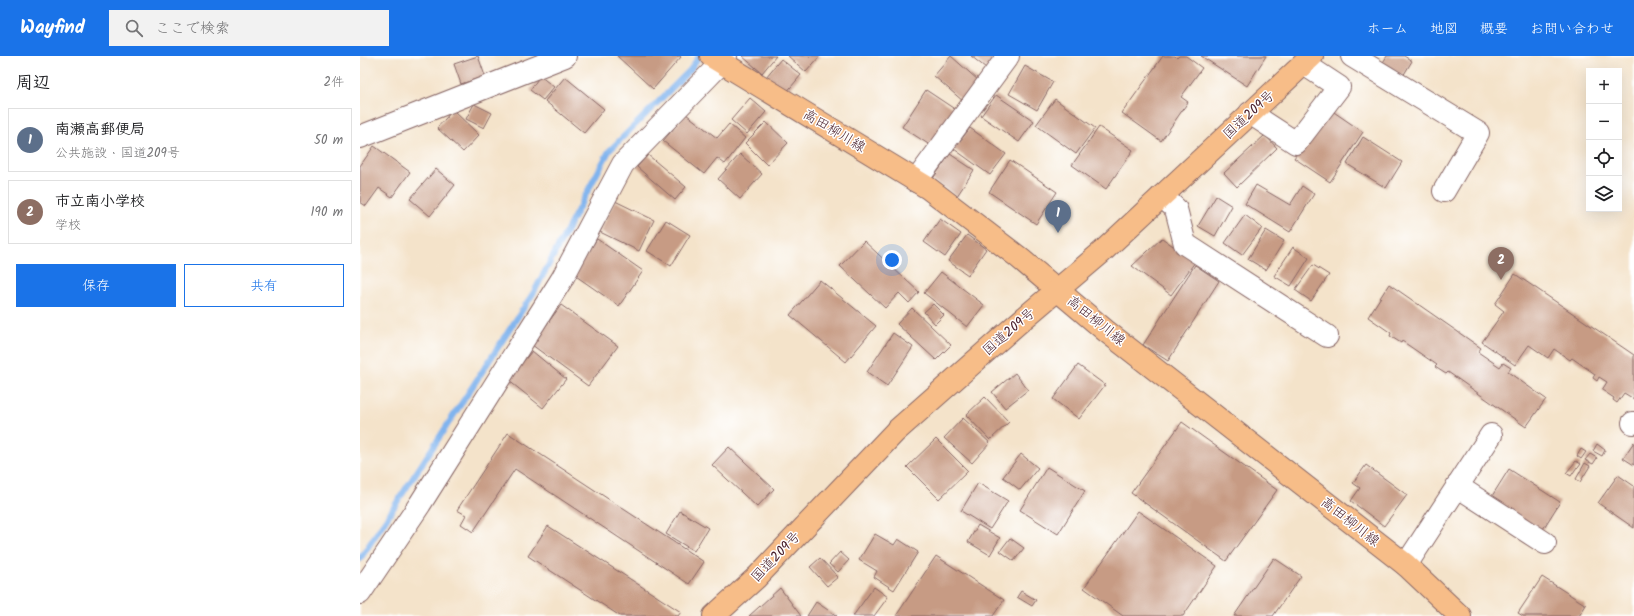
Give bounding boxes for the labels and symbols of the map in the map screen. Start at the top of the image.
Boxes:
street label: 国道209号 [1218,85,1280,145]
street label: 高田柳川線 [798,104,870,158]
pin: 1 [1045,200,1071,233]
pin: 2 [1488,247,1514,280]
your location [882,250,902,270]
street label: 高田柳川線 [1062,290,1130,352]
street label: 国道209号 [978,303,1040,361]
street label: 高田柳川線 [1316,492,1384,552]
street label: 国道209号 [746,526,806,588]

